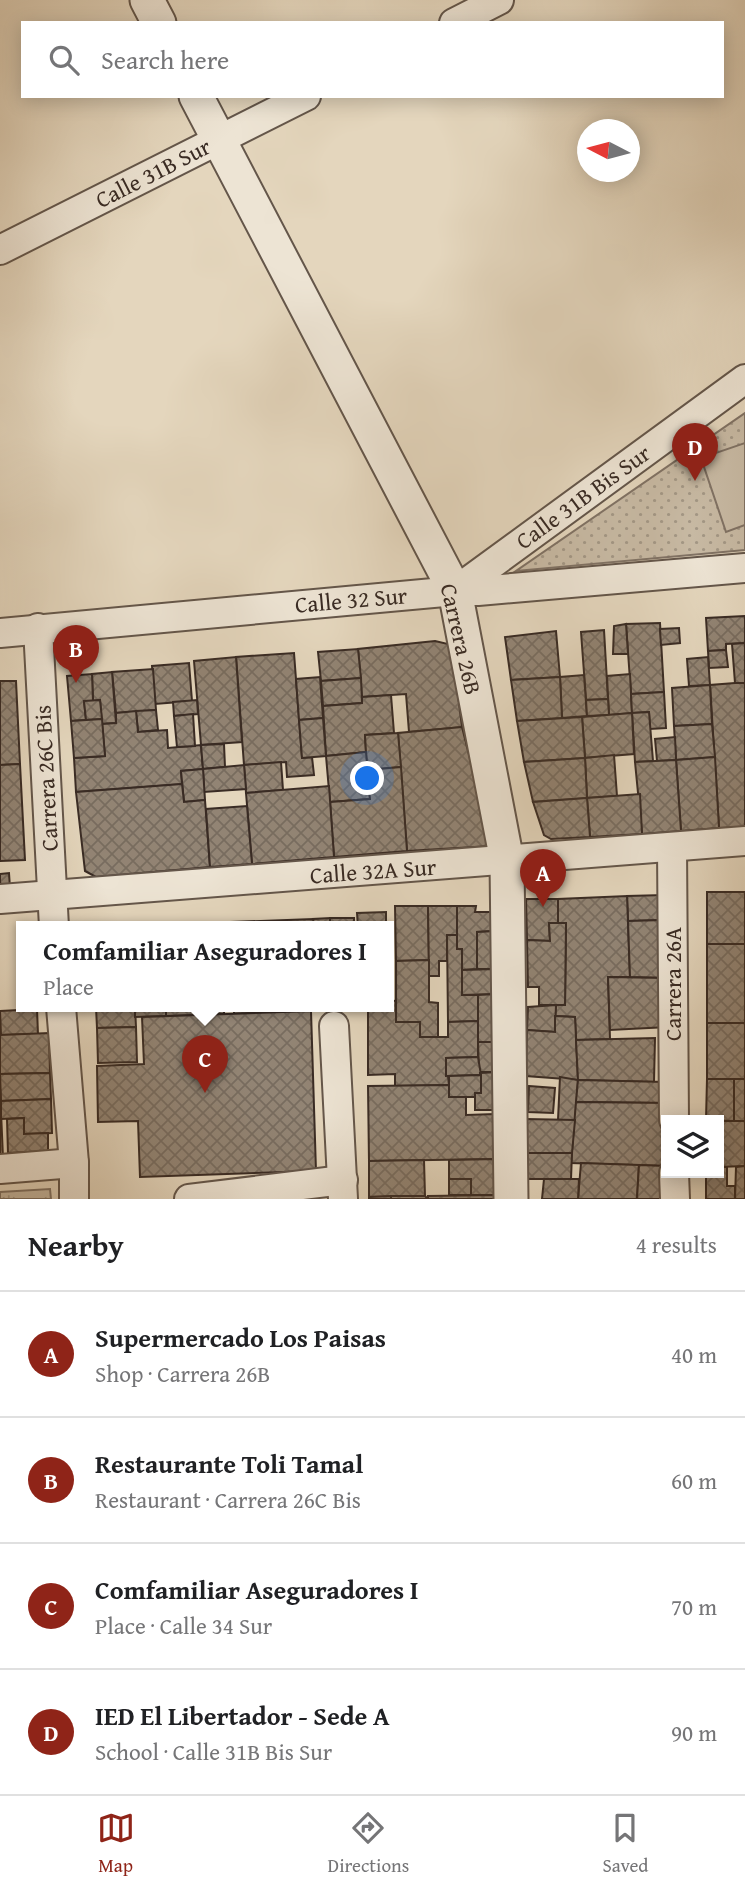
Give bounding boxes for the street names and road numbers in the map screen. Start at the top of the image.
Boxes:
street label: Calle 31B Sur [89,129,217,216]
street label: Calle 31B Bis Sur [509,436,657,557]
street label: Calle 32 Sur [293,578,409,621]
street label: Carrera 26B [433,580,490,698]
street label: Carrera 26C Bis [25,704,66,852]
street label: Calle 32A Sur [309,850,438,891]
street label: Carrera 26A [656,927,689,1041]

